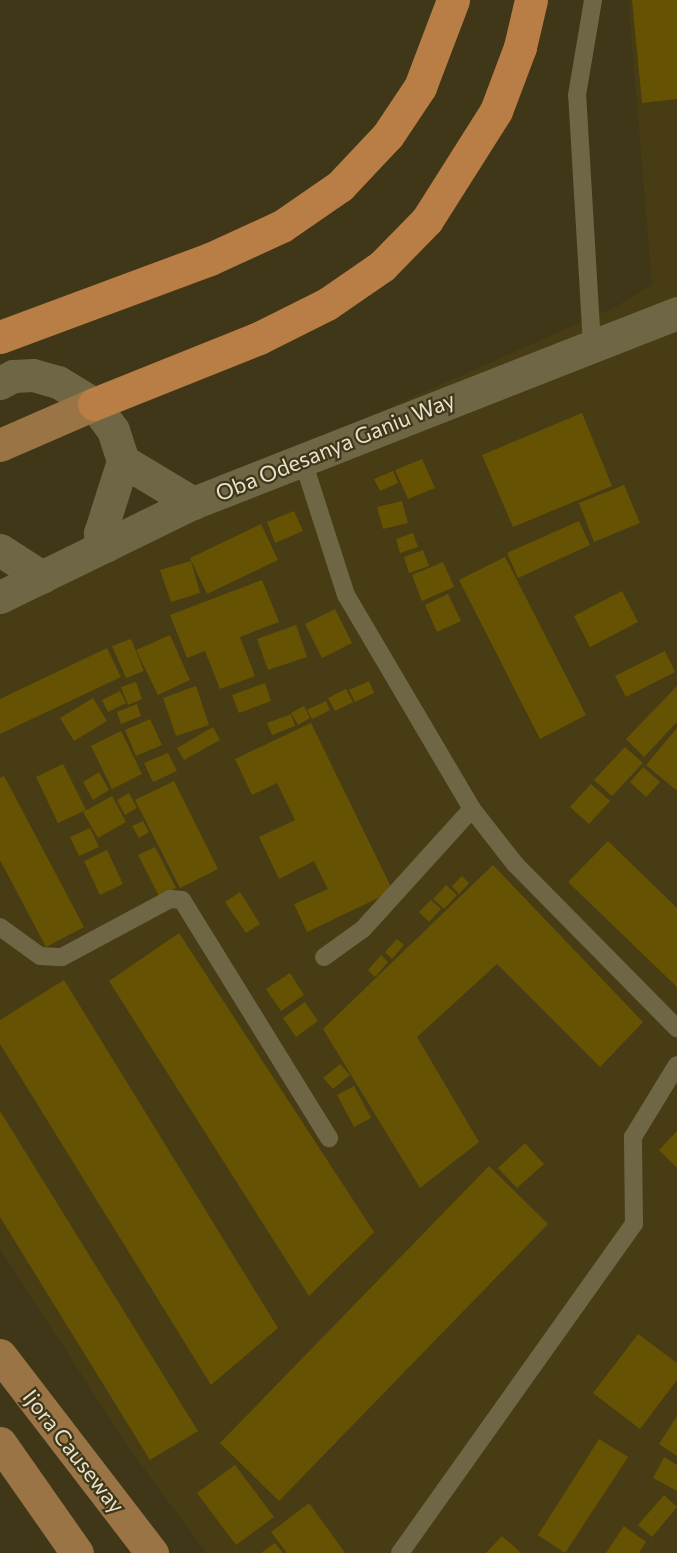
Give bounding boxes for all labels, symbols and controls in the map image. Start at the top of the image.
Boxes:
street label: Oba Odesanya Ganiu Way [211,386,459,506]
street label: Ijora Causeway [18,1384,130,1518]

